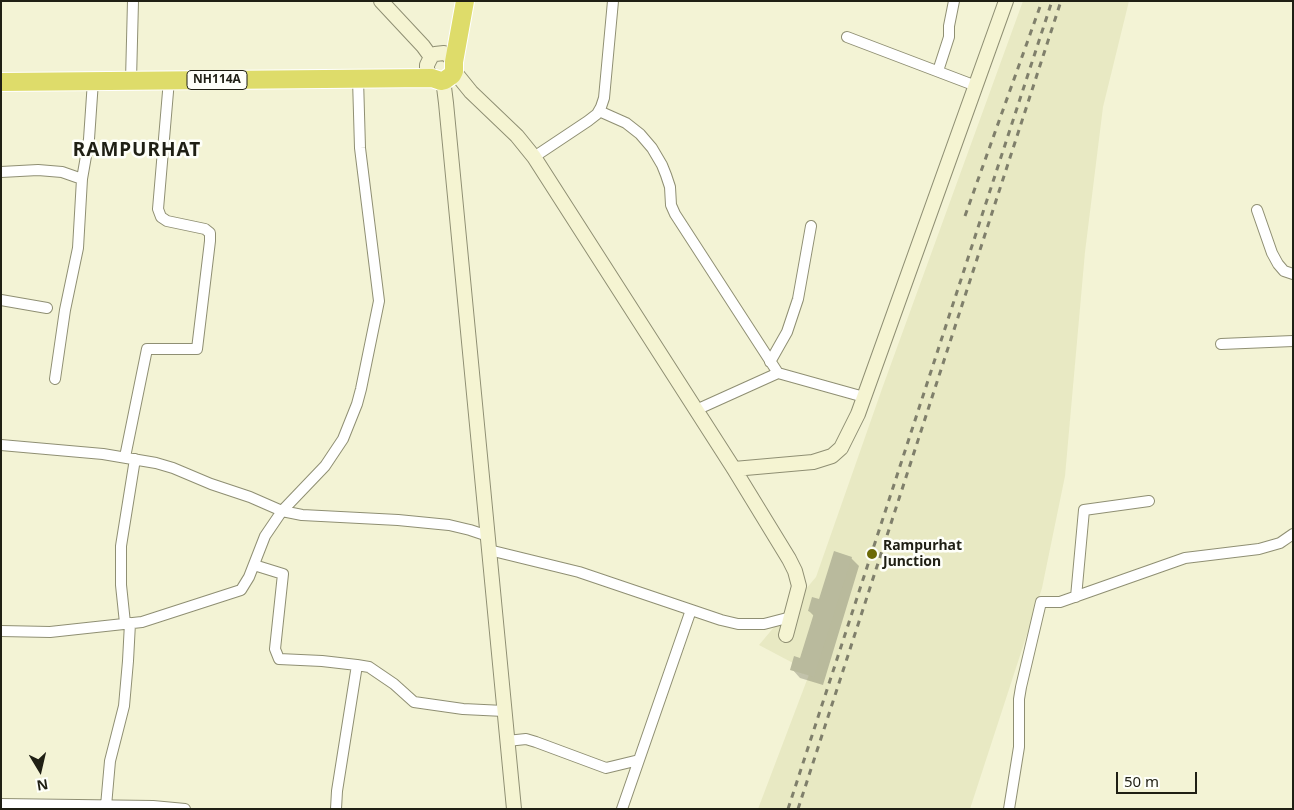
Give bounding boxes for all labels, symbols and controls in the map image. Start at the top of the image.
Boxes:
road number: NH114A [187,70,247,90]
district label: RAMPURHAT [72,140,202,162]
place label: Rampurhat Junction [883,538,962,570]
marker: Rampurhat Junction [865,547,879,561]
north arrow [15,745,65,795]
scale bar [1119,762,1200,794]
text: 50 m [1124,771,1159,791]
text: N [35,775,50,796]

